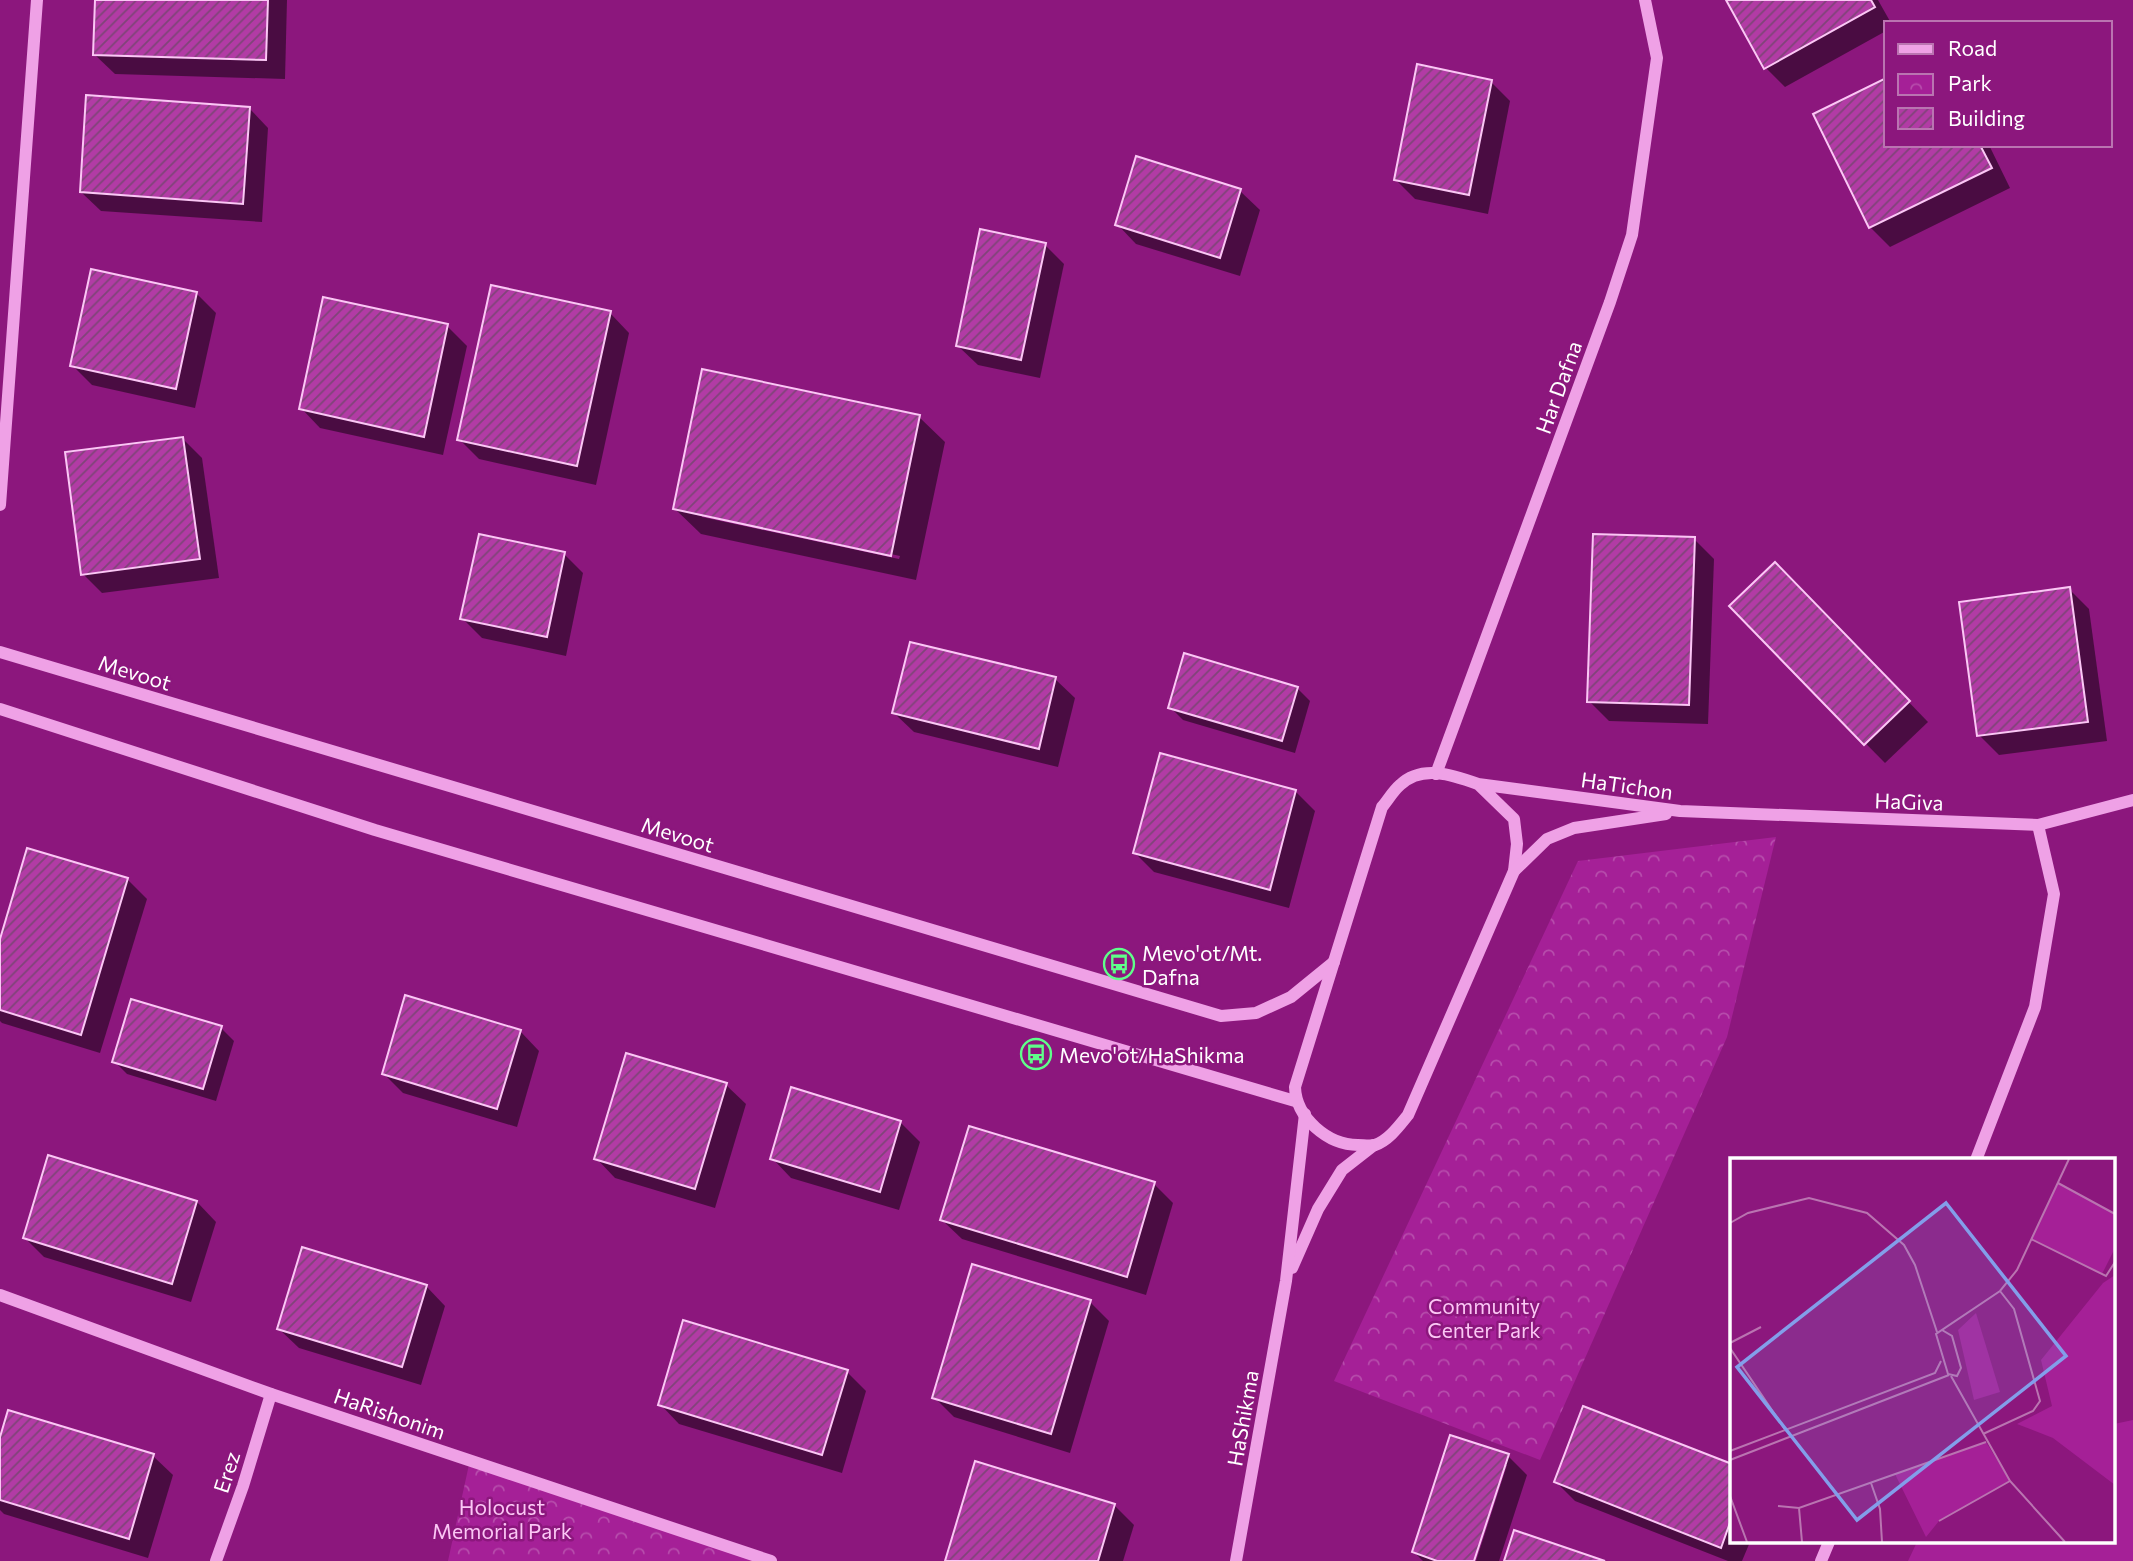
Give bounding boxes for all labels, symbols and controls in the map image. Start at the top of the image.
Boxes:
legend [1884,21,2112,147]
text: Road [1948,35,1997,60]
text: Park [1948,70,1992,95]
text: Building [1948,105,2025,130]
street label: Har Dafna [1530,337,1586,437]
street label: Mevoot [96,649,174,695]
street label: HaTichon [1579,766,1675,804]
street label: HaGiva [1874,787,1944,815]
street label: Mevoot [639,811,717,857]
place label: Mevo'ot/Mt. Dafna [1142,940,1262,989]
bus stop icon: Mevo'ot/Mt. Dafna [1102,947,1136,981]
bus stop icon: Mevo'ot/HaShikma [1019,1037,1053,1071]
place label: Mevo'ot/HaShikma [1059,1042,1245,1067]
inset map [1730,1158,2116,1544]
park label: Community Center Park [1427,1293,1541,1342]
street label: HaShikma [1221,1368,1263,1468]
street label: HaRishonim [331,1382,449,1444]
street label: Erez [208,1448,244,1496]
park label: Holocust Memorial Park [432,1494,572,1543]

